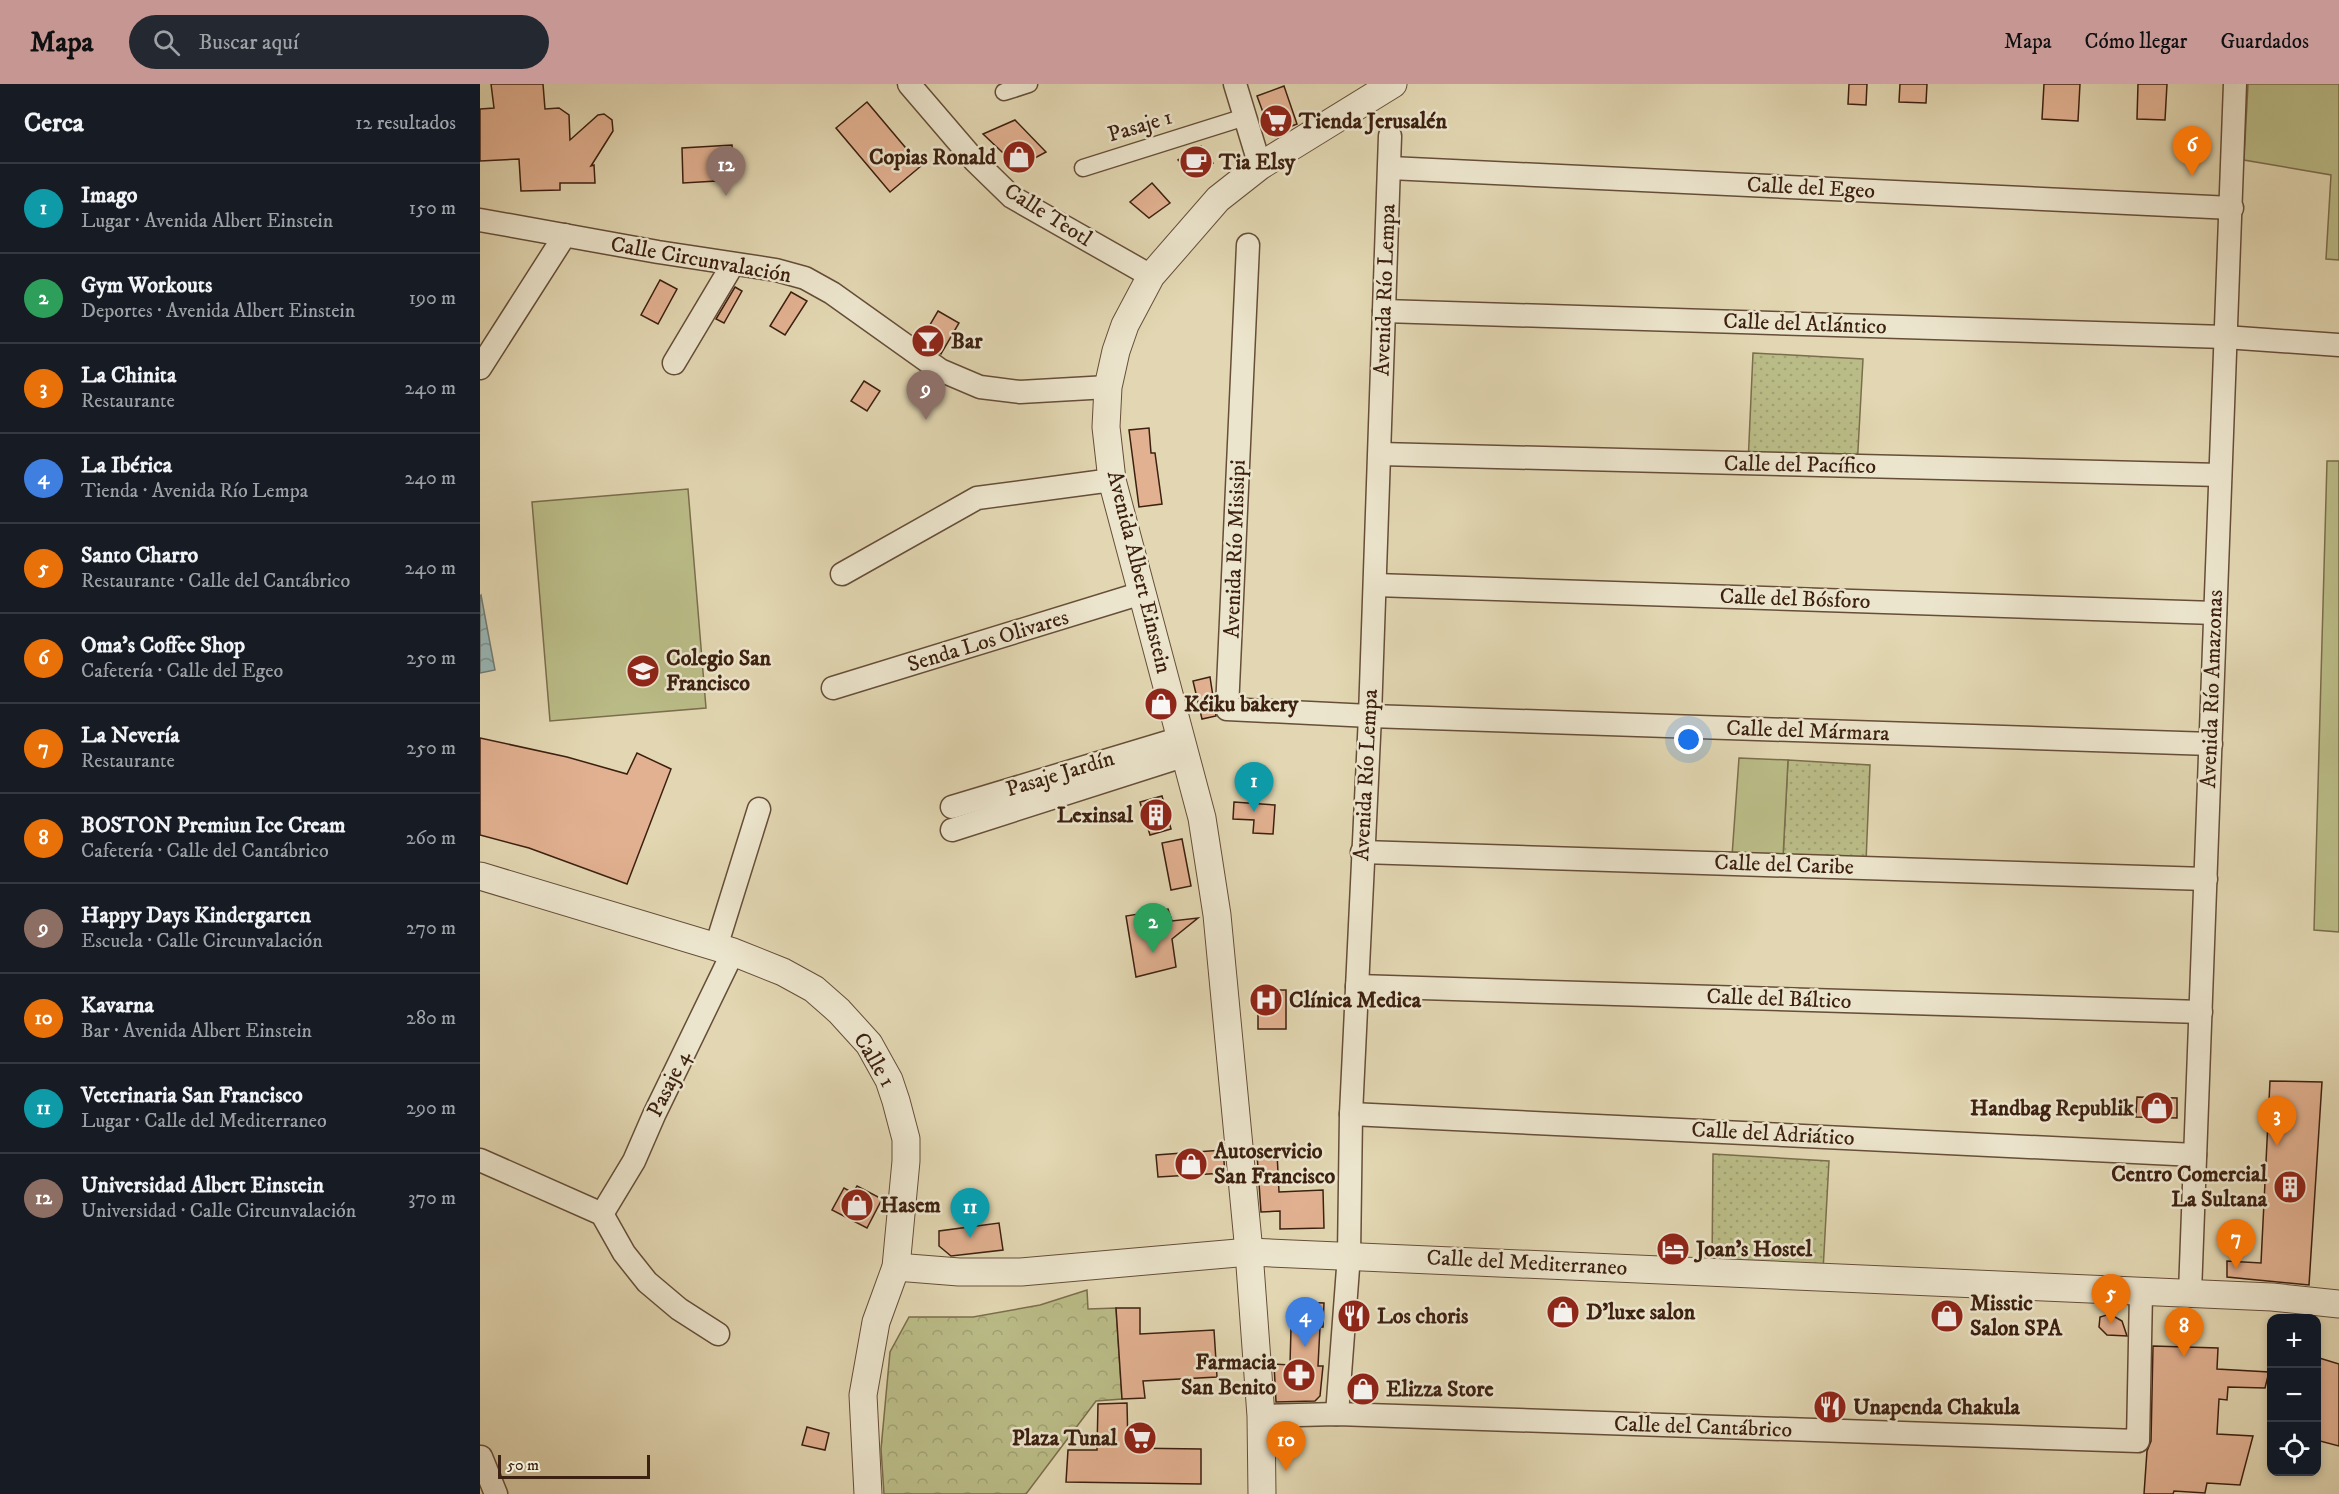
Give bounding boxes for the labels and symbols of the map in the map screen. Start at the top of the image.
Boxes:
street label: Pasaje 1 [1104,103,1176,149]
supermarket icon: Tienda Jerusalén [1258,103,1294,139]
place label: Tienda Jerusalén [1298,108,1447,135]
pin: 6 [2172,126,2212,176]
shop icon: Copias Ronald [1001,139,1037,175]
place label: Copias Ronald [869,144,997,171]
cafe icon: Tia Elsy [1178,144,1214,180]
pin: 12 [706,147,746,196]
place label: Tia Elsy [1218,149,1296,176]
street label: Calle del Egeo [1746,171,1876,205]
street label: Calle Teotl [999,177,1097,253]
street label: Avenida Río Lempa [1369,203,1402,376]
street label: Calle Circunvalación [608,231,794,289]
street label: Calle del Atlántico [1723,308,1887,340]
bar icon: Bar [910,323,946,359]
place label: Bar [951,328,983,355]
pin: 9 [906,370,946,420]
street label: Calle del Pacífico [1724,450,1876,480]
street label: Avenida Río Misisipi [1218,459,1252,639]
street label: Avenida Albert Einstein [1101,468,1177,677]
street label: Calle del Bósforo [1719,583,1871,615]
street label: Avenida Río Amazonas [2195,589,2229,789]
street label: Senda Los Olivares [904,604,1072,678]
place label: Colegio San Francisco [666,645,772,697]
school or university icon: Colegio San Francisco [625,653,661,689]
shop icon: Kéiku bakery [1143,686,1179,722]
street label: Avenida Río Lempa [1348,688,1384,862]
place label: Kéiku bakery [1184,691,1299,718]
street label: Calle del Mármara [1726,715,1891,747]
your location [1674,725,1703,754]
street label: Pasaje Jardín [1003,745,1118,803]
pin: 1 [1234,762,1274,812]
building icon: Lexinsal [1138,797,1174,833]
place label: Lexinsal [1057,802,1133,829]
street label: Calle del Caribe [1714,849,1854,881]
pin: 2 [1134,904,1172,953]
hospital icon: Clínica Medica [1248,982,1284,1018]
street label: Calle del Báltico [1706,983,1852,1015]
place label: Clínica Medica [1289,987,1422,1014]
street label: Calle 1 [847,1028,901,1092]
street label: Pasaje 4 [641,1045,697,1122]
shop icon: Handbag Republik [2139,1090,2175,1126]
place label: Handbag Republik [1970,1095,2135,1122]
pin: 3 [2258,1096,2296,1146]
street label: Calle del Adriático [1691,1116,1855,1152]
place label: Autoservicio San Francisco [1213,1138,1335,1190]
shop icon: Autoservicio San Francisco [1173,1146,1209,1182]
place label: Centro Comercial La Sultana [2111,1161,2268,1213]
building icon: Centro Comercial La Sultana [2272,1169,2308,1205]
shop icon: Hasem [839,1187,875,1223]
pin: 11 [950,1188,990,1238]
place label: Hasem [880,1192,941,1219]
pin: 7 [2216,1220,2256,1269]
hotel icon: Joan's Hostel [1655,1231,1691,1267]
place label: Joan's Hostel [1693,1236,1812,1263]
street label: Calle del Mediterraneo [1426,1244,1628,1282]
pin: 5 [2092,1274,2130,1324]
place label: Misstic Salon SPA [1970,1290,2063,1342]
shop icon: D'luxe salon [1545,1294,1581,1330]
pin: 4 [1286,1298,1324,1347]
restaurant icon: Los choris [1336,1298,1372,1334]
shop icon: Misstic Salon SPA [1929,1298,1965,1334]
place label: D'luxe salon [1586,1299,1696,1326]
place label: Los choris [1377,1303,1469,1330]
pin: 8 [2164,1308,2204,1357]
place label: Farmacia San Benito [1181,1349,1277,1401]
pharmacy icon: Farmacia San Benito [1281,1357,1317,1393]
shop icon: Elizza Store [1345,1371,1381,1407]
place label: Elizza Store [1386,1376,1494,1403]
restaurant icon: Unapenda Chakula [1812,1389,1848,1425]
place label: Unapenda Chakula [1853,1394,2021,1421]
street label: Calle del Cantábrico [1613,1410,1793,1444]
supermarket icon: Plaza Tunal [1122,1420,1158,1456]
pin: 10 [1266,1422,1306,1471]
place label: Plaza Tunal [1012,1425,1117,1452]
scale bar [498,1452,650,1480]

